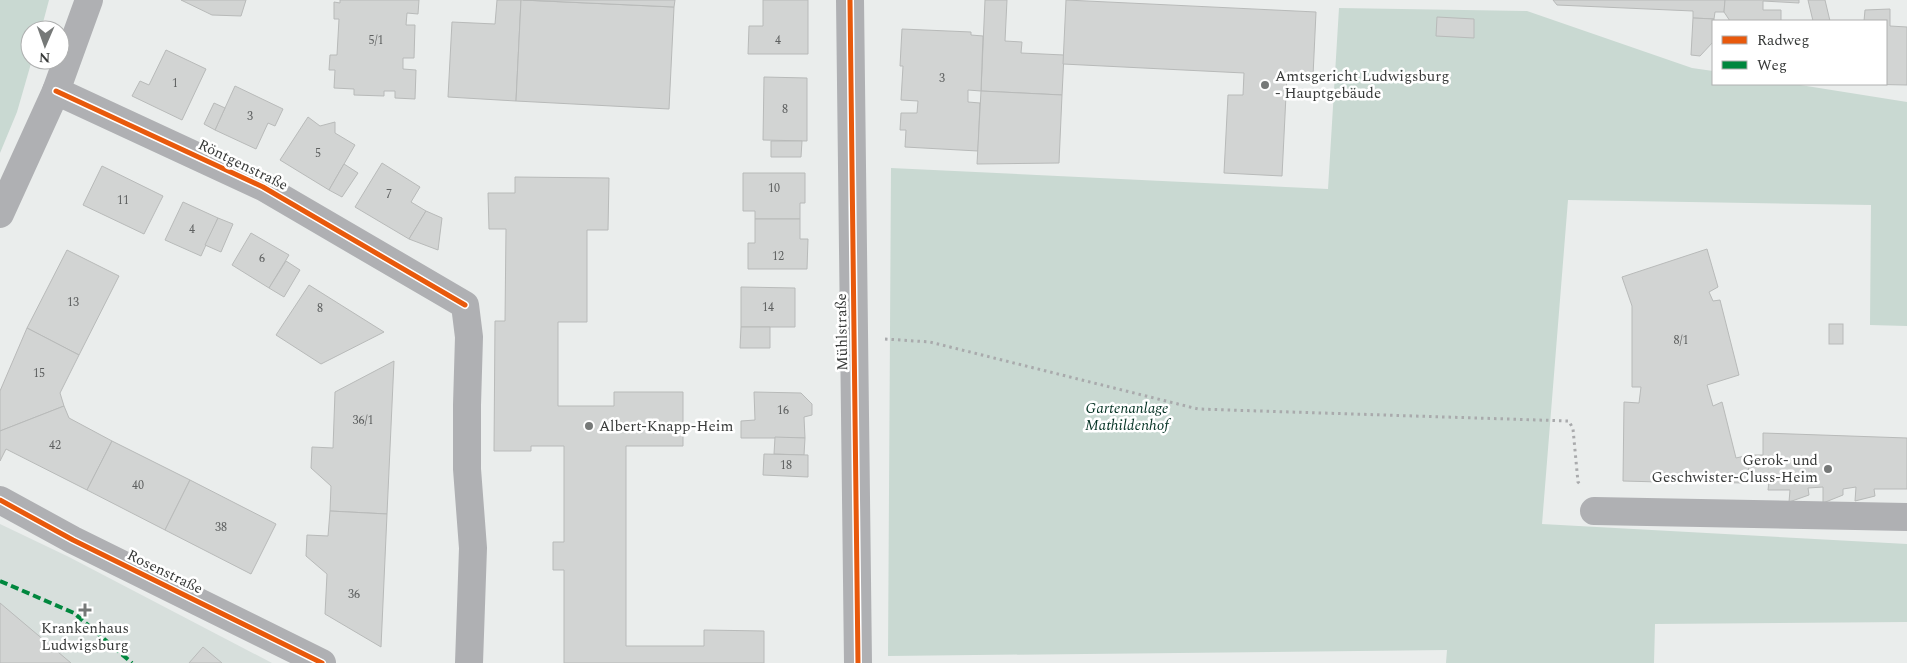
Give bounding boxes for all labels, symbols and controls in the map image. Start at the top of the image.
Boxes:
north arrow [20,20,70,70]
legend [1712,20,1887,85]
text: Radweg [1757,29,1810,52]
house number: 5/1 [368,31,384,50]
house number: 4 [775,31,781,50]
text: N [38,47,51,68]
text: Weg [1757,54,1787,77]
place label: Amtsgericht Ludwigsburg - Hauptgebäude [1275,65,1449,105]
house number: 3 [939,69,945,88]
house number: 1 [172,74,178,93]
marker: Amtsgericht Ludwigsburg - Hauptgebäude [1259,79,1271,91]
house number: 8 [782,100,788,119]
house number: 3 [247,107,253,126]
street label: Röntgenstraße [194,133,292,197]
house number: 5 [315,144,321,163]
house number: 10 [768,179,780,198]
house number: 7 [386,185,392,204]
house number: 11 [117,191,129,210]
house number: 4 [189,220,195,239]
house number: 12 [772,247,784,266]
house number: 6 [259,249,265,268]
house number: 13 [67,293,79,312]
street label: Mühlstraße [830,293,854,371]
house number: 14 [762,298,774,317]
house number: 8 [317,299,323,318]
house number: 8/1 [1673,331,1689,350]
house number: 15 [33,364,45,383]
park label: Gartenanlage Mathildenhof [1085,397,1171,437]
house number: 16 [777,401,789,420]
house number: 36/1 [352,411,374,430]
place label: Albert-Knapp-Heim [599,415,734,438]
marker: Albert-Knapp-Heim [583,420,595,432]
house number: 42 [49,436,61,455]
place label: Gerok- und Geschwister-Cluss-Heim [1651,449,1818,489]
house number: 18 [780,456,792,475]
marker: Gerok- und Geschwister-Cluss-Heim [1822,463,1834,475]
house number: 40 [132,476,144,495]
house number: 38 [215,518,227,537]
street label: Rosenstraße [123,544,207,600]
house number: 36 [348,585,360,604]
marker: Krankenhaus Ludwigsburg [78,603,92,617]
place label: Krankenhaus Ludwigsburg [41,617,129,657]

